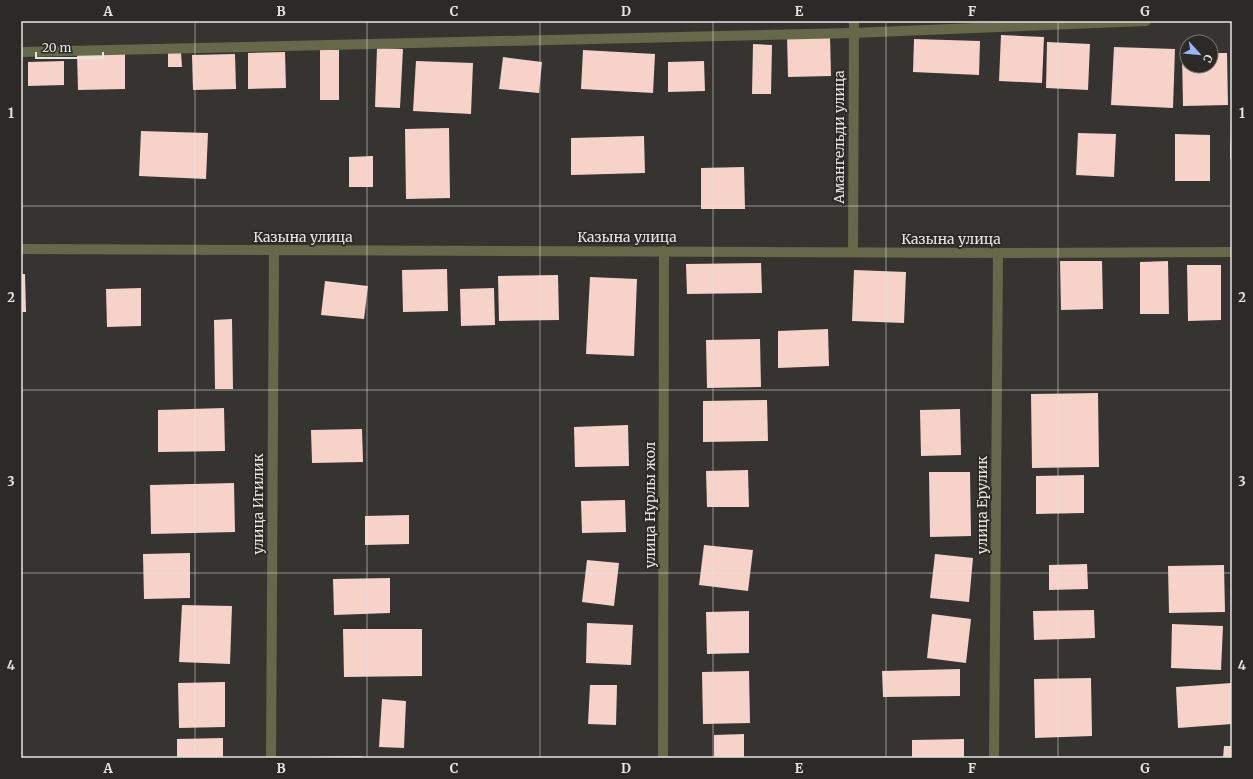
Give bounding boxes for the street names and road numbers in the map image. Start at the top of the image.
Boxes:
street label: Амангельди улица [830,70,848,205]
street label: Казына улица [253,228,353,246]
street label: Казына улица [577,228,677,246]
street label: Казына улица [901,230,1001,248]
street label: улица Нурлы жол [641,442,659,568]
street label: улица Игилик [249,453,267,555]
street label: улица Ерулик [973,456,991,554]

